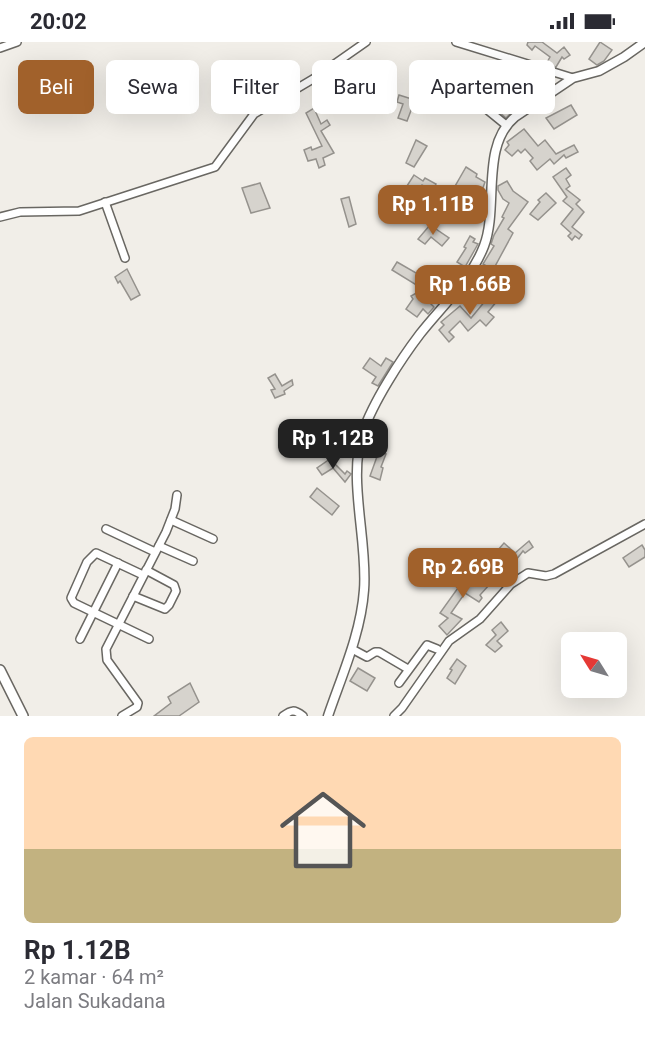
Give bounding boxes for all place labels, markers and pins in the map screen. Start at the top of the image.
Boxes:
pin: Rp 1.11B [371,185,495,236]
pin: Rp 1.66B [408,265,532,316]
pin: Rp 1.12B [271,419,395,470]
pin: Rp 2.69B [401,548,525,599]

